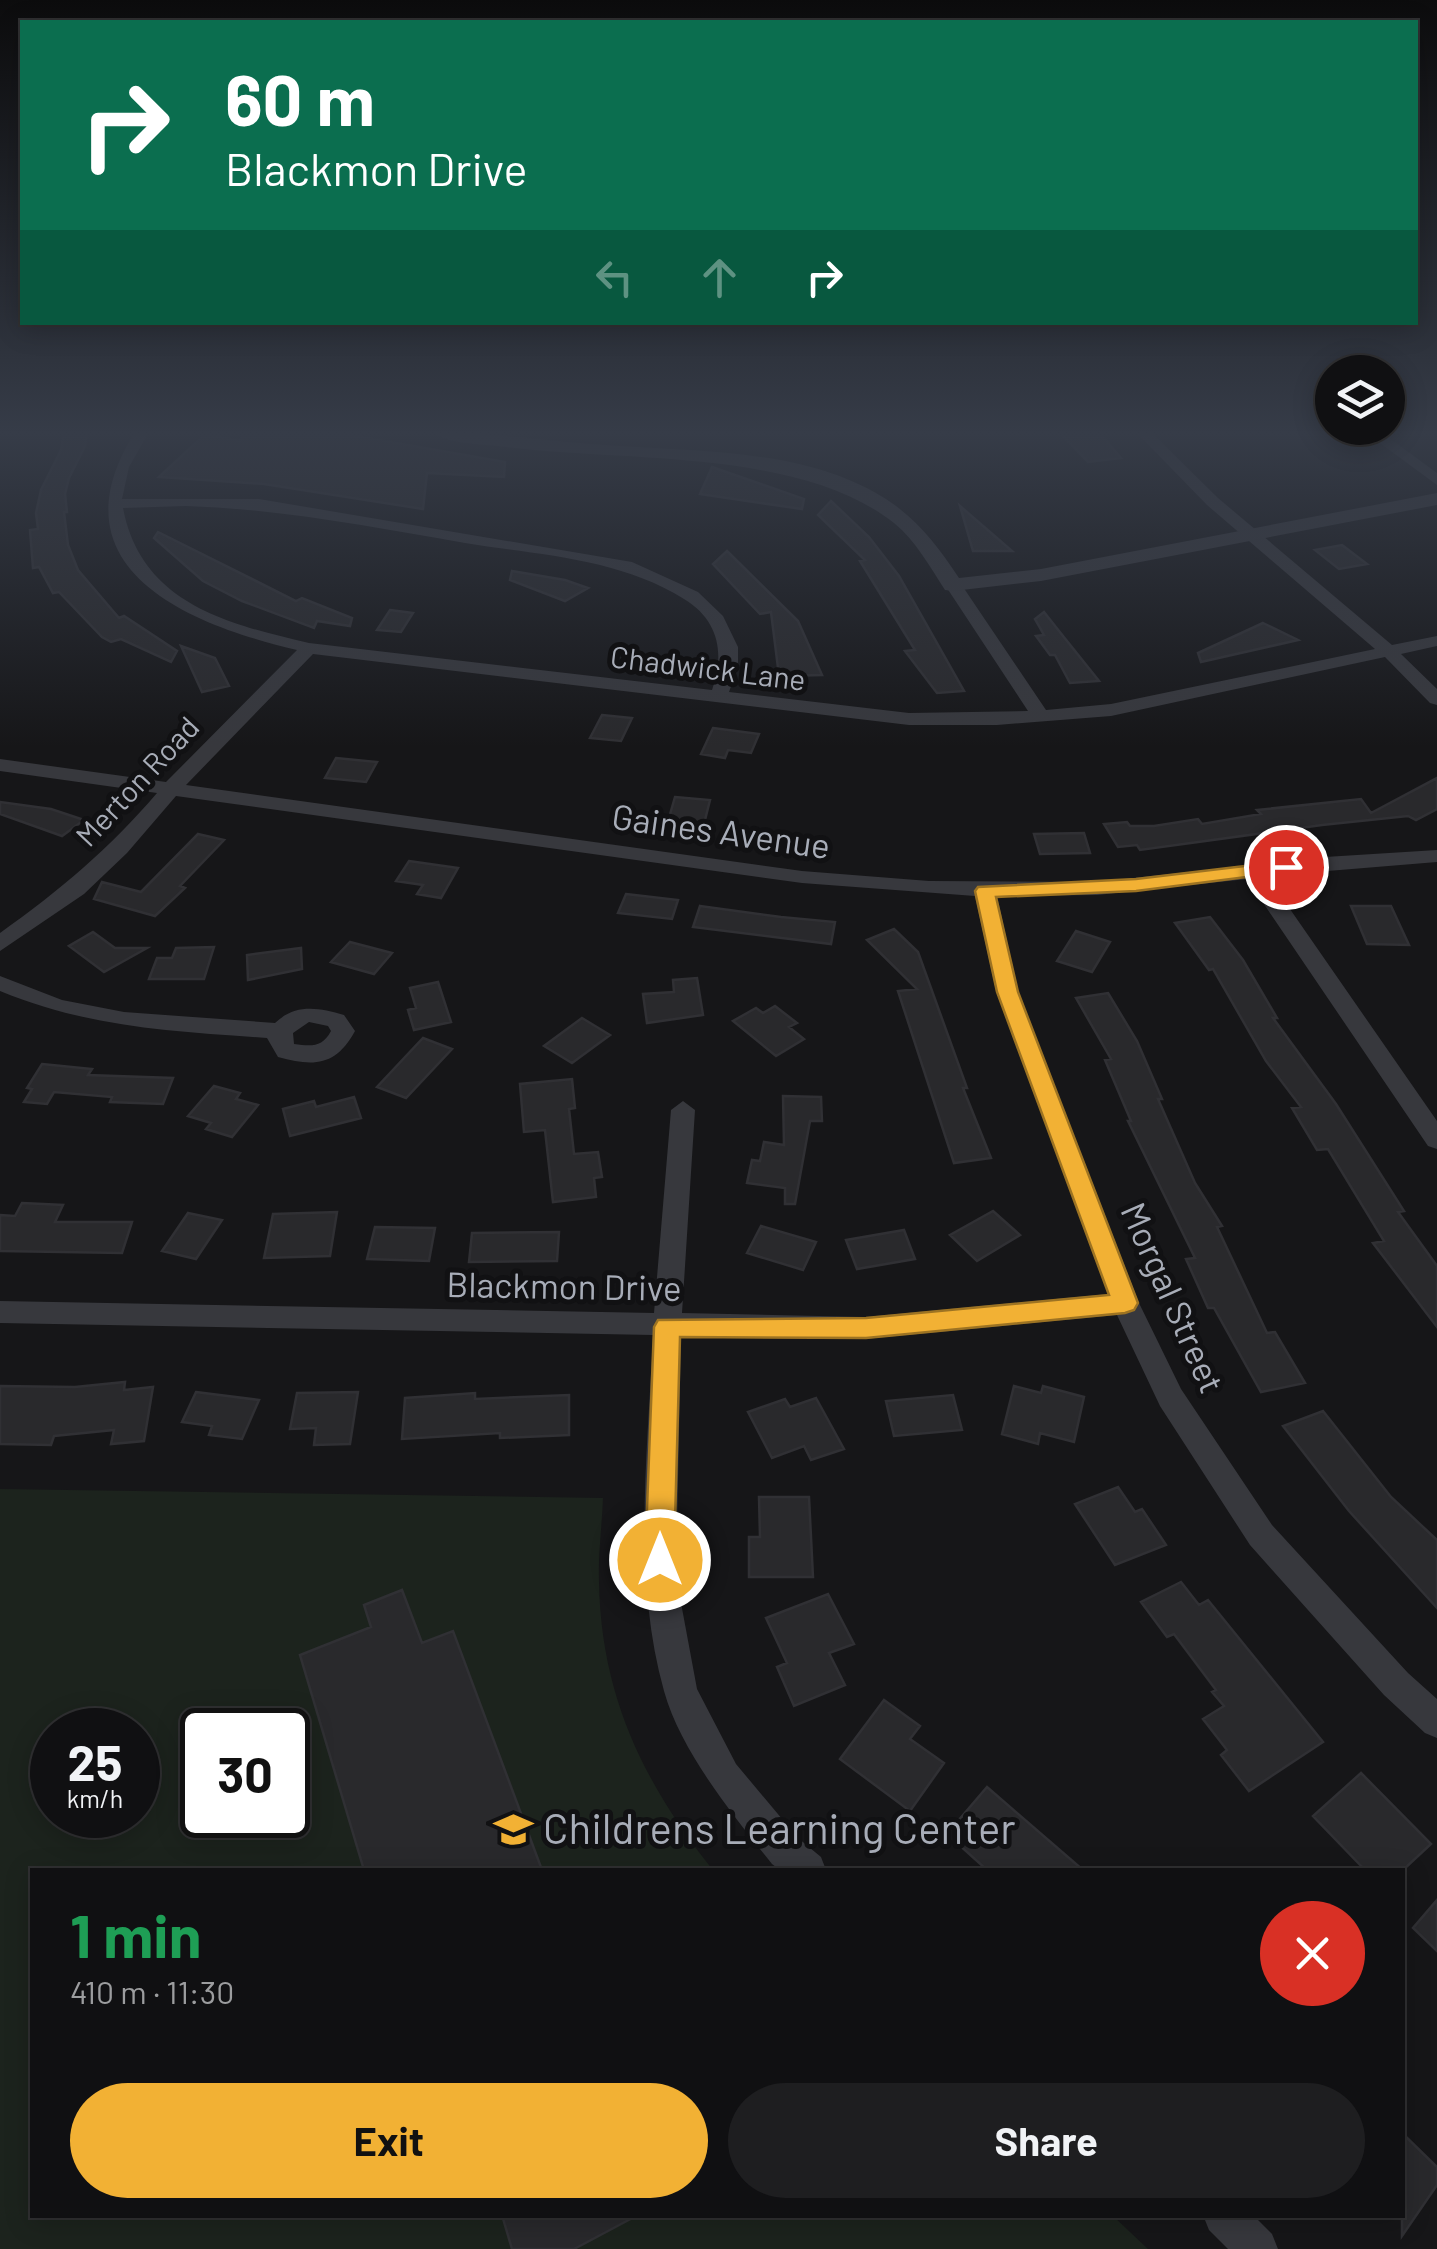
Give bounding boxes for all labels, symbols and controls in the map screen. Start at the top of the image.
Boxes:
text: 60 m [225,56,375,140]
icon: right [60,60,190,190]
text: Blackmon Drive [225,141,527,195]
icon: left [587,250,642,305]
icon: ahead [692,250,747,305]
icon: right [797,250,852,305]
map controls [1315,355,1405,445]
button: layers [1315,355,1405,445]
street label: Chadwick Lane [609,637,808,697]
street label: Merton Road [67,708,206,853]
street label: Gaines Avenue [609,794,833,866]
pin [1244,825,1329,910]
icon: arrive [1259,840,1314,895]
street label: Morgal Street [1113,1196,1234,1399]
street label: Blackmon Drive [446,1262,682,1308]
position arrow [608,1508,712,1612]
speed limit sign: 30 [180,1708,310,1838]
text: 25 [68,1731,122,1791]
text: km/h [67,1783,123,1813]
place label: Childrens Learning Center [543,1802,1016,1853]
school or university icon: Childrens Learning Center [492,1808,534,1850]
text: 1 min [70,1898,201,1970]
button: close [1260,1901,1365,2006]
text: 410 m · 11:30 [70,1972,234,2010]
button: Exit [70,2083,708,2198]
button: Share [728,2083,1365,2198]

